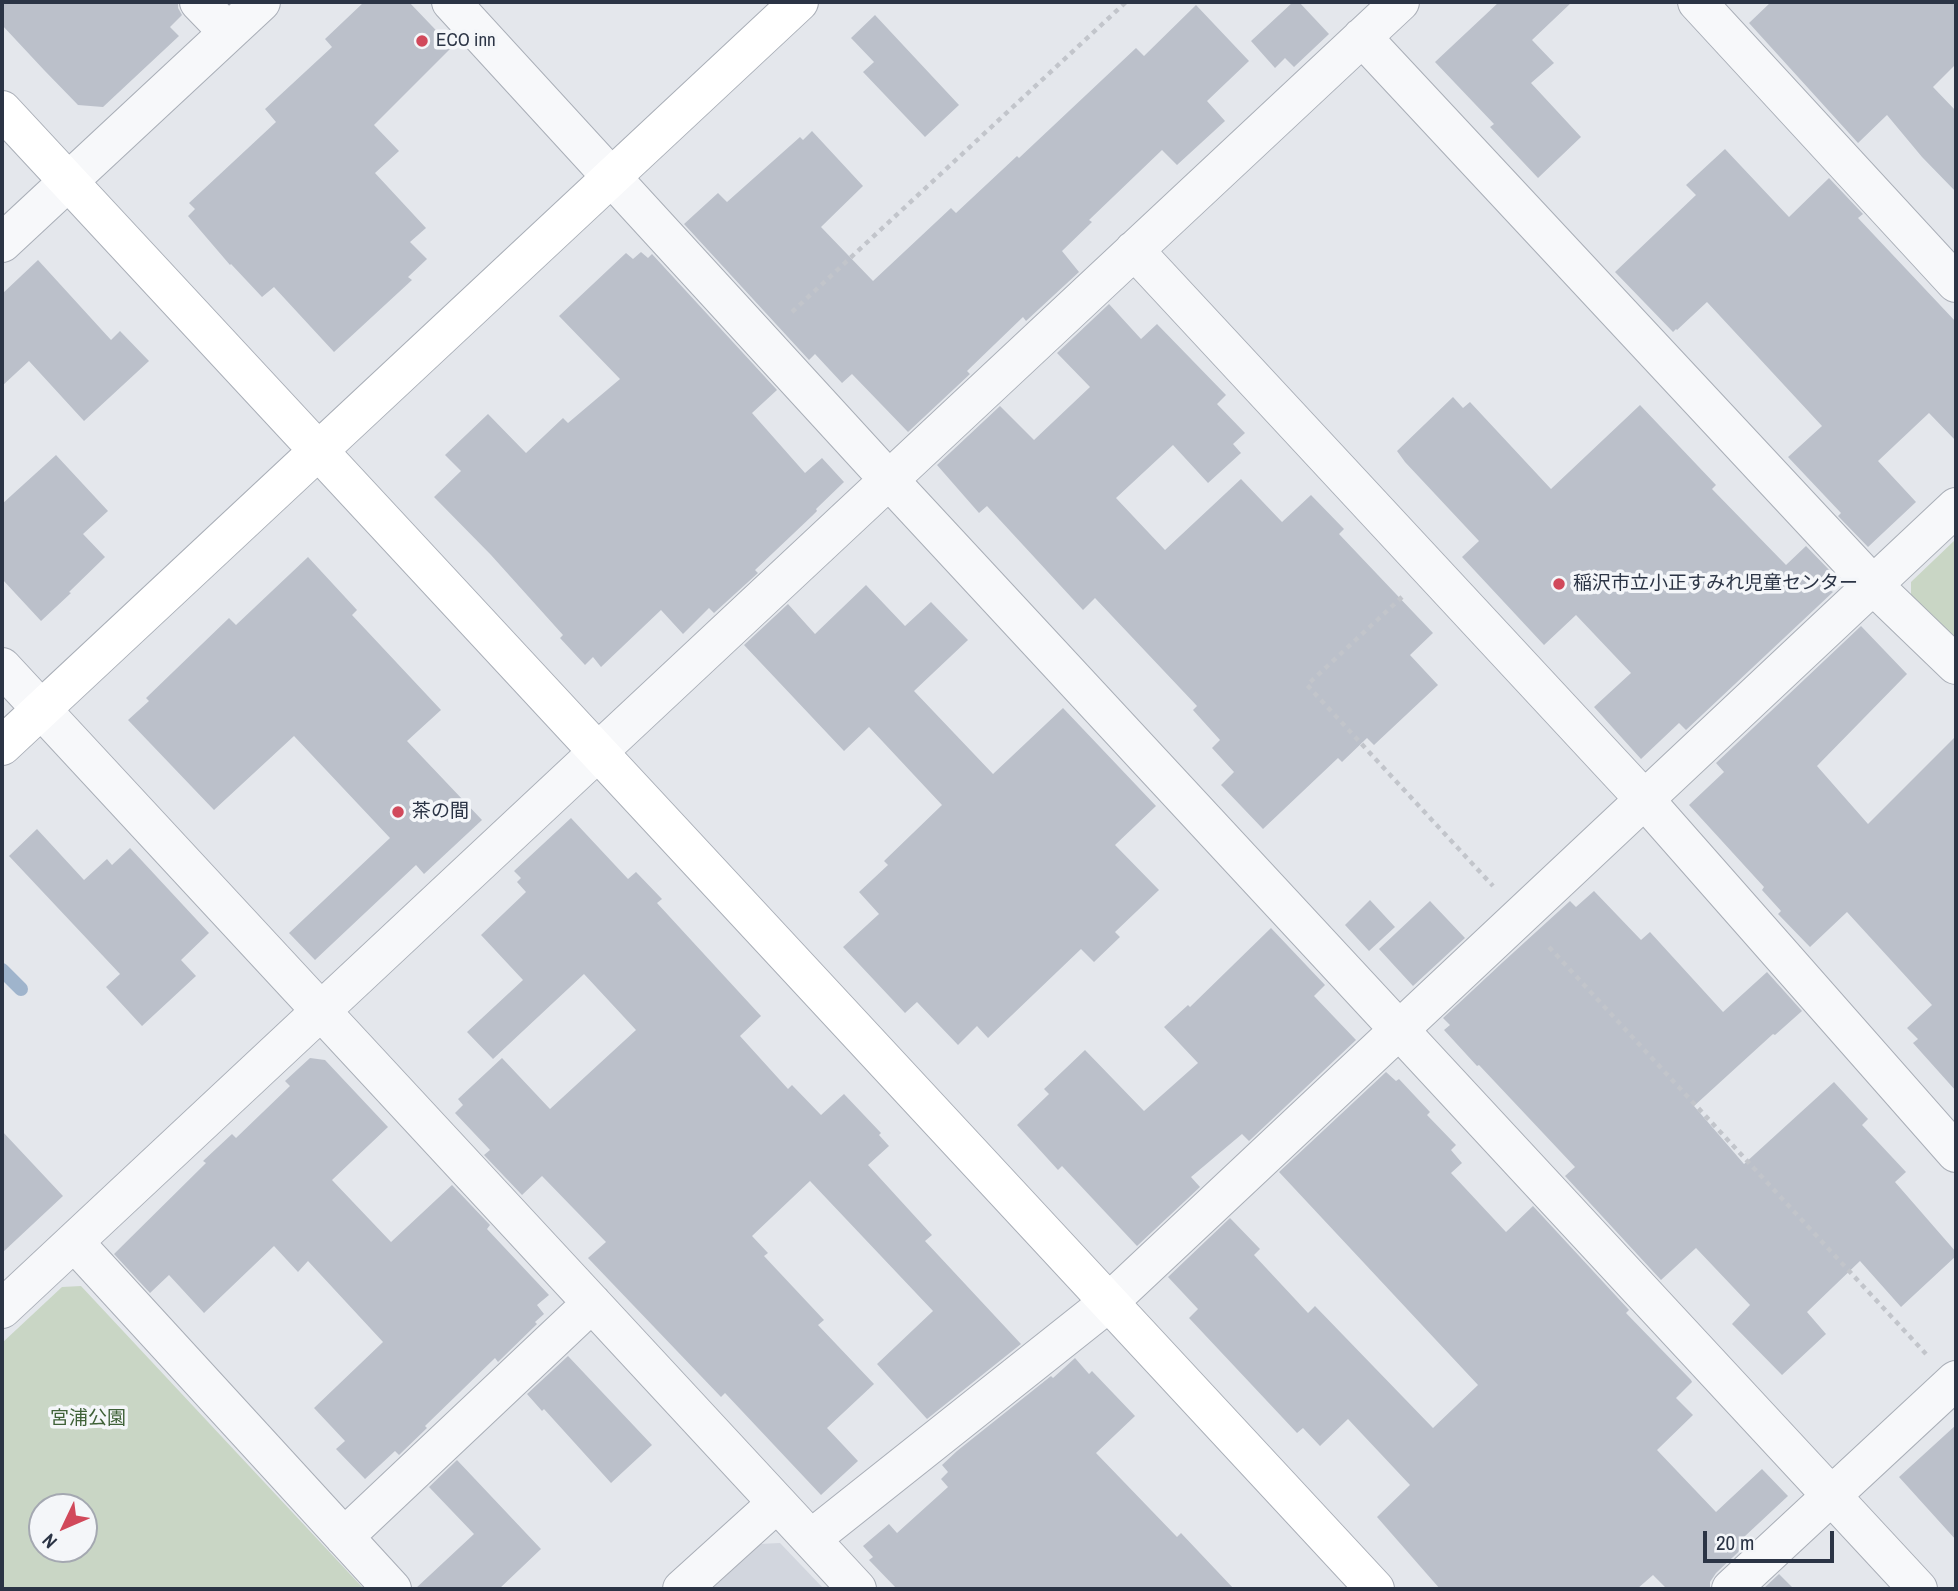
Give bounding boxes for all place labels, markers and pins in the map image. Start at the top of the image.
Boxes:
place label: ECO inn [436,30,496,52]
marker: ECO inn [414,33,430,49]
place label: 稲沢市立小正すみれ児童センター [1573,573,1858,595]
marker: 稲沢市立小正すみれ児童センター [1551,576,1567,592]
place label: 茶の間 [412,801,469,823]
marker: 茶の間 [390,804,406,820]

